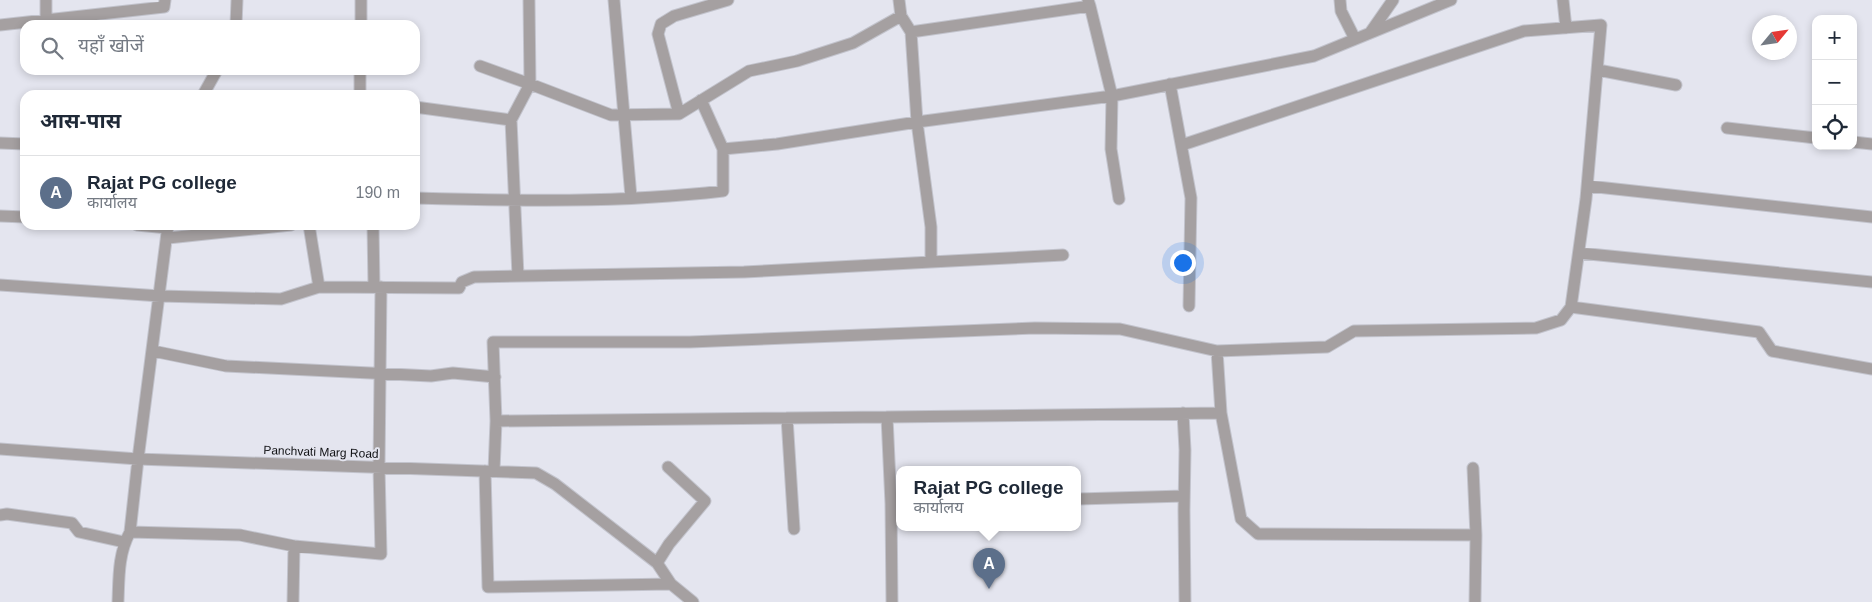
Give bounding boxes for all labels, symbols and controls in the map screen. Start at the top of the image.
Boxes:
north arrow [1752,15,1797,60]
map controls [1812,15,1857,150]
button: + [1812,15,1857,60]
search box [20,20,420,75]
icon: search [38,34,66,62]
text: यहाँ खोजें [78,35,144,56]
button: − [1812,60,1857,105]
button: locate [1812,105,1857,150]
text: आस-पास [40,109,121,132]
text: Rajat PG college [87,172,237,193]
text: A [50,184,62,201]
text: 190 m [356,184,400,201]
text: कार्यालय [87,194,137,211]
your location [1170,250,1196,276]
street label: Panchvati Marg Road [263,443,379,461]
popup [896,466,1081,531]
text: Rajat PG college [914,477,1063,498]
text: कार्यालय [914,499,964,516]
pin: A [973,548,1005,589]

